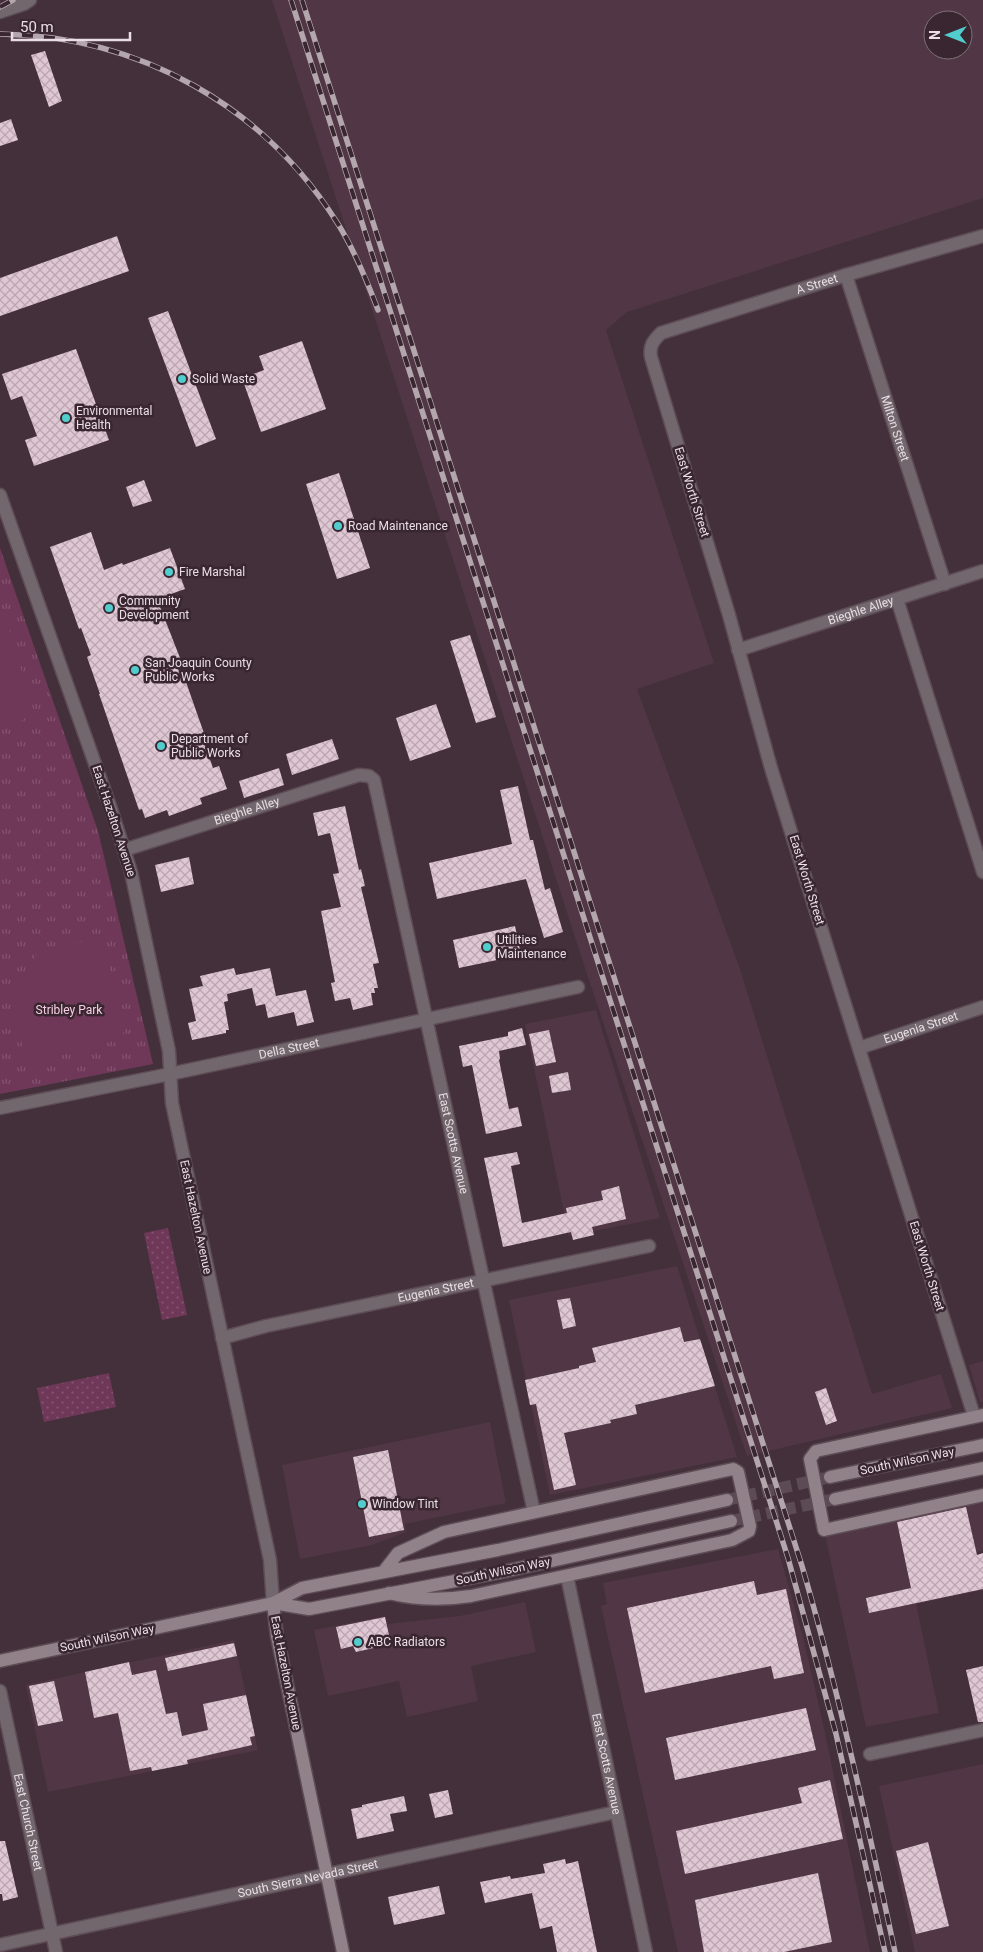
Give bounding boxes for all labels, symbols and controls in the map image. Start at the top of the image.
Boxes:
scale bar [12,10,130,42]
north arrow [923,10,973,60]
text: 50 m [20,18,54,36]
text: N [927,30,943,40]
street label: A Street [795,271,839,297]
place label: Solid Waste [192,372,255,386]
marker: Solid Waste [176,373,188,385]
street label: Milton Street [878,394,912,463]
place label: Environmental Health [76,404,152,432]
marker: Environmental Health [60,412,72,424]
street label: East Worth Street [672,445,712,539]
place label: Road Maintenance [348,519,448,533]
marker: Road Maintenance [332,520,344,532]
place label: Fire Marshal [179,565,245,579]
marker: Fire Marshal [163,566,175,578]
street label: Bieghle Alley [826,593,896,628]
place label: Community Development [119,594,189,622]
marker: Community Development [103,602,115,614]
place label: San Joaquin County Public Works [145,656,252,684]
marker: San Joaquin County Public Works [129,664,141,676]
place label: Department of Public Works [171,732,249,760]
marker: Department of Public Works [155,740,167,752]
street label: East Hazelton Avenue [89,764,139,878]
street label: Bieghle Alley [212,794,282,828]
street label: East Worth Street [787,833,827,927]
place label: Utilities Maintenance [497,933,566,961]
marker: Utilities Maintenance [481,941,493,953]
park label: Stribley Park [36,1003,103,1017]
street label: Eugenia Street [882,1009,960,1046]
street label: Della Street [258,1035,320,1062]
street label: East Scotts Avenue [436,1091,471,1195]
street label: East Hazelton Avenue [177,1159,215,1275]
street label: East Worth Street [907,1219,947,1313]
street label: Eugenia Street [396,1276,475,1305]
street label: South Wilson Way [859,1444,956,1478]
place label: Window Tint [372,1497,438,1511]
marker: Window Tint [356,1498,368,1510]
street label: South Wilson Way [455,1554,552,1588]
street label: East Hazelton Avenue [268,1615,304,1731]
street label: South Wilson Way [59,1621,156,1655]
place label: ABC Radiators [368,1635,445,1649]
marker: ABC Radiators [352,1636,364,1648]
street label: East Scotts Avenue [589,1712,624,1816]
street label: East Church Street [11,1772,45,1872]
street label: South Sierra Nevada Street [236,1857,379,1900]

